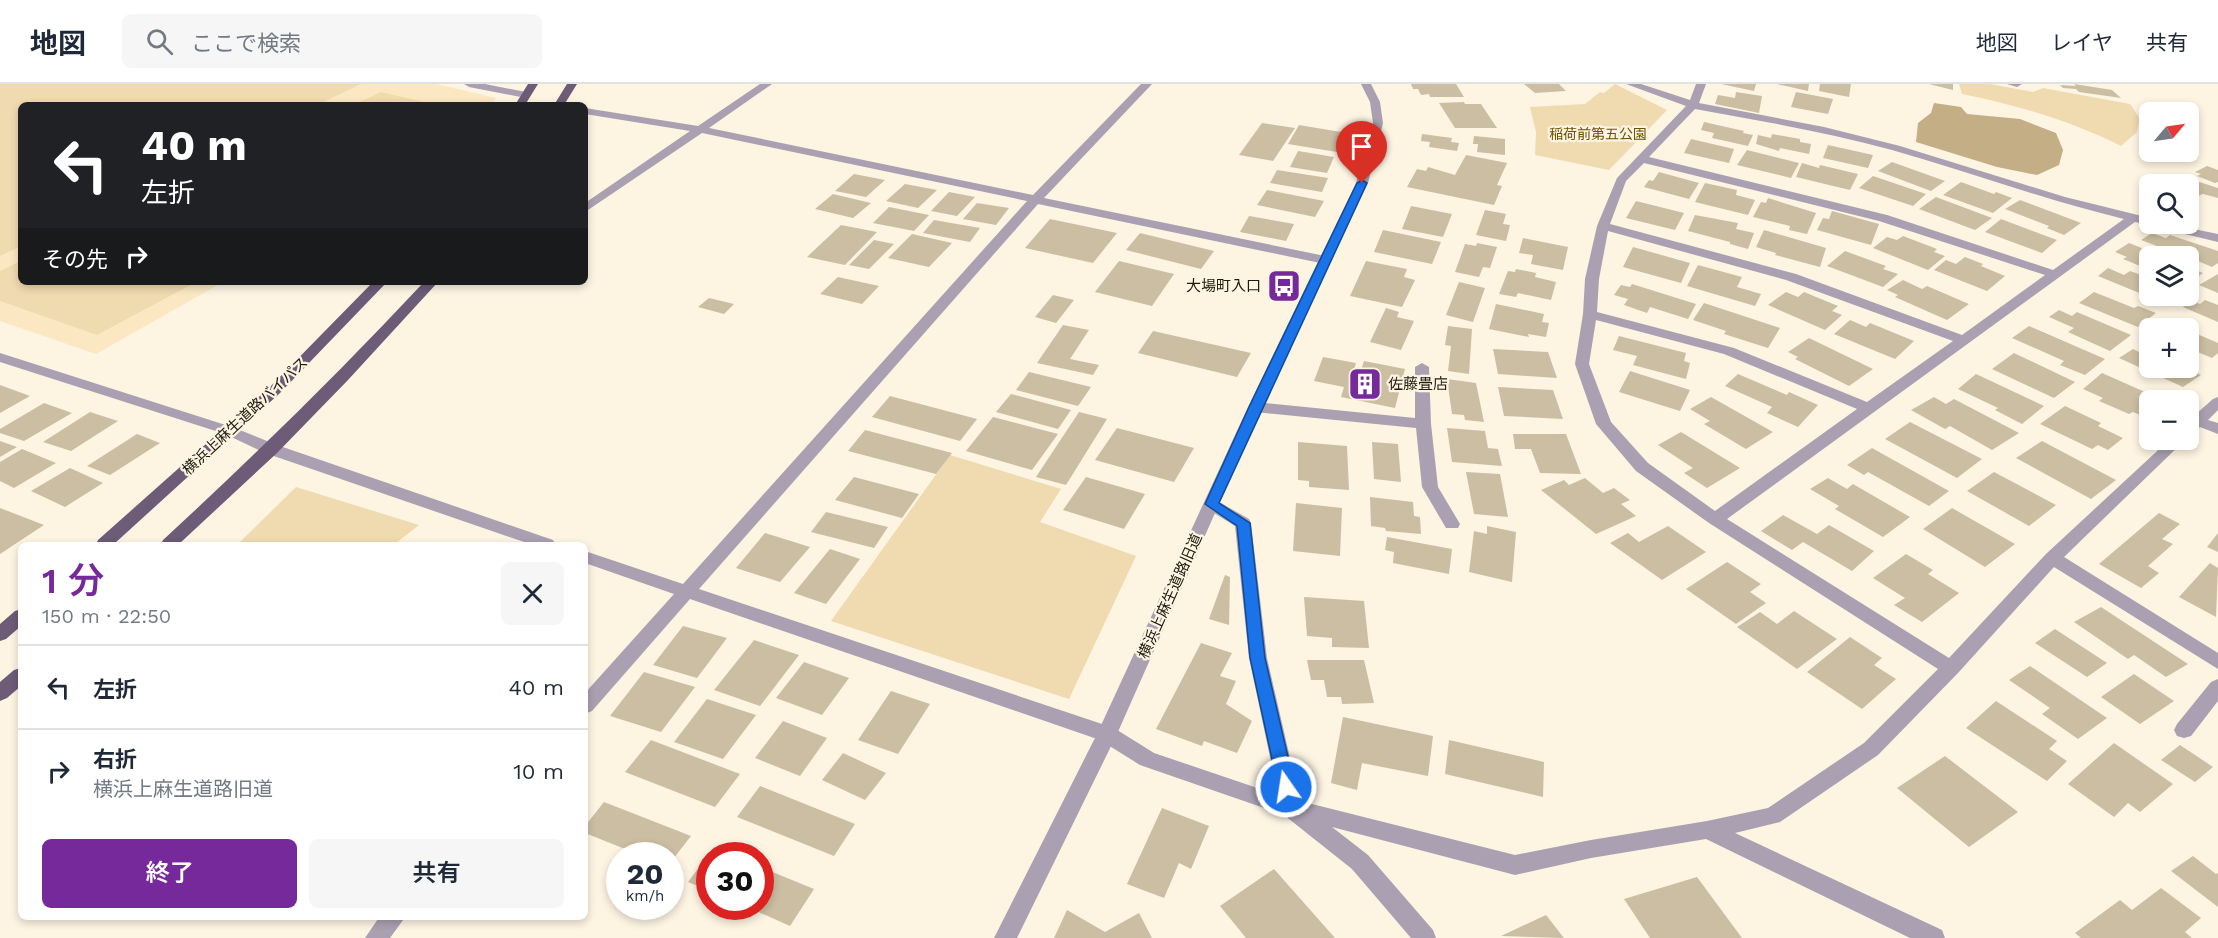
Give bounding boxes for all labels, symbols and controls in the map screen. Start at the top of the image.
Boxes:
search box [122,14,542,68]
icon: search [143,25,176,58]
text: 地図 [30,27,86,60]
text: 地図 [1976,30,2018,55]
text: レイヤ [2051,30,2113,55]
text: 共有 [2146,30,2188,55]
text: ここで検索 [191,31,301,56]
north arrow [2139,102,2199,162]
map controls [2139,102,2199,450]
text: 40 m [141,121,247,170]
pin [1336,121,1387,183]
icon: left [42,126,120,204]
park label: 稲荷前第五公園 [1549,126,1647,142]
icon: arrive [1345,130,1378,163]
button: search [2139,174,2199,234]
text: 左折 [141,177,195,209]
icon: right [120,240,153,273]
button: layers [2139,246,2199,306]
text: その先 [42,247,108,272]
bus stop icon: 大場町入口 [1266,268,1302,304]
place label: 大場町入口 [1186,277,1261,295]
button: + [2139,318,2199,378]
street label: 横浜上麻生道路バイパス [179,353,311,479]
building icon: 佐藤畳店 [1347,366,1383,402]
place label: 佐藤畳店 [1388,375,1448,393]
button: − [2139,390,2199,450]
street label: 横浜上麻生道路旧道 [1134,531,1206,661]
text: 1 分 [42,560,104,602]
button: close [501,562,564,625]
text: 150 m · 22:50 [42,604,171,628]
icon: left [42,671,75,704]
text: 40 m [508,675,564,700]
text: 左折 [93,677,137,702]
text: 右折 [93,747,137,772]
icon: right [42,755,75,788]
position arrow [1254,755,1318,819]
text: 10 m [513,759,564,784]
text: 横浜上麻生道路旧道 [93,777,273,801]
button: 終了 [42,839,297,908]
button: 共有 [309,839,564,908]
speed limit sign: 30 [696,842,774,920]
text: 20 [626,856,664,891]
text: km/h [626,887,664,905]

